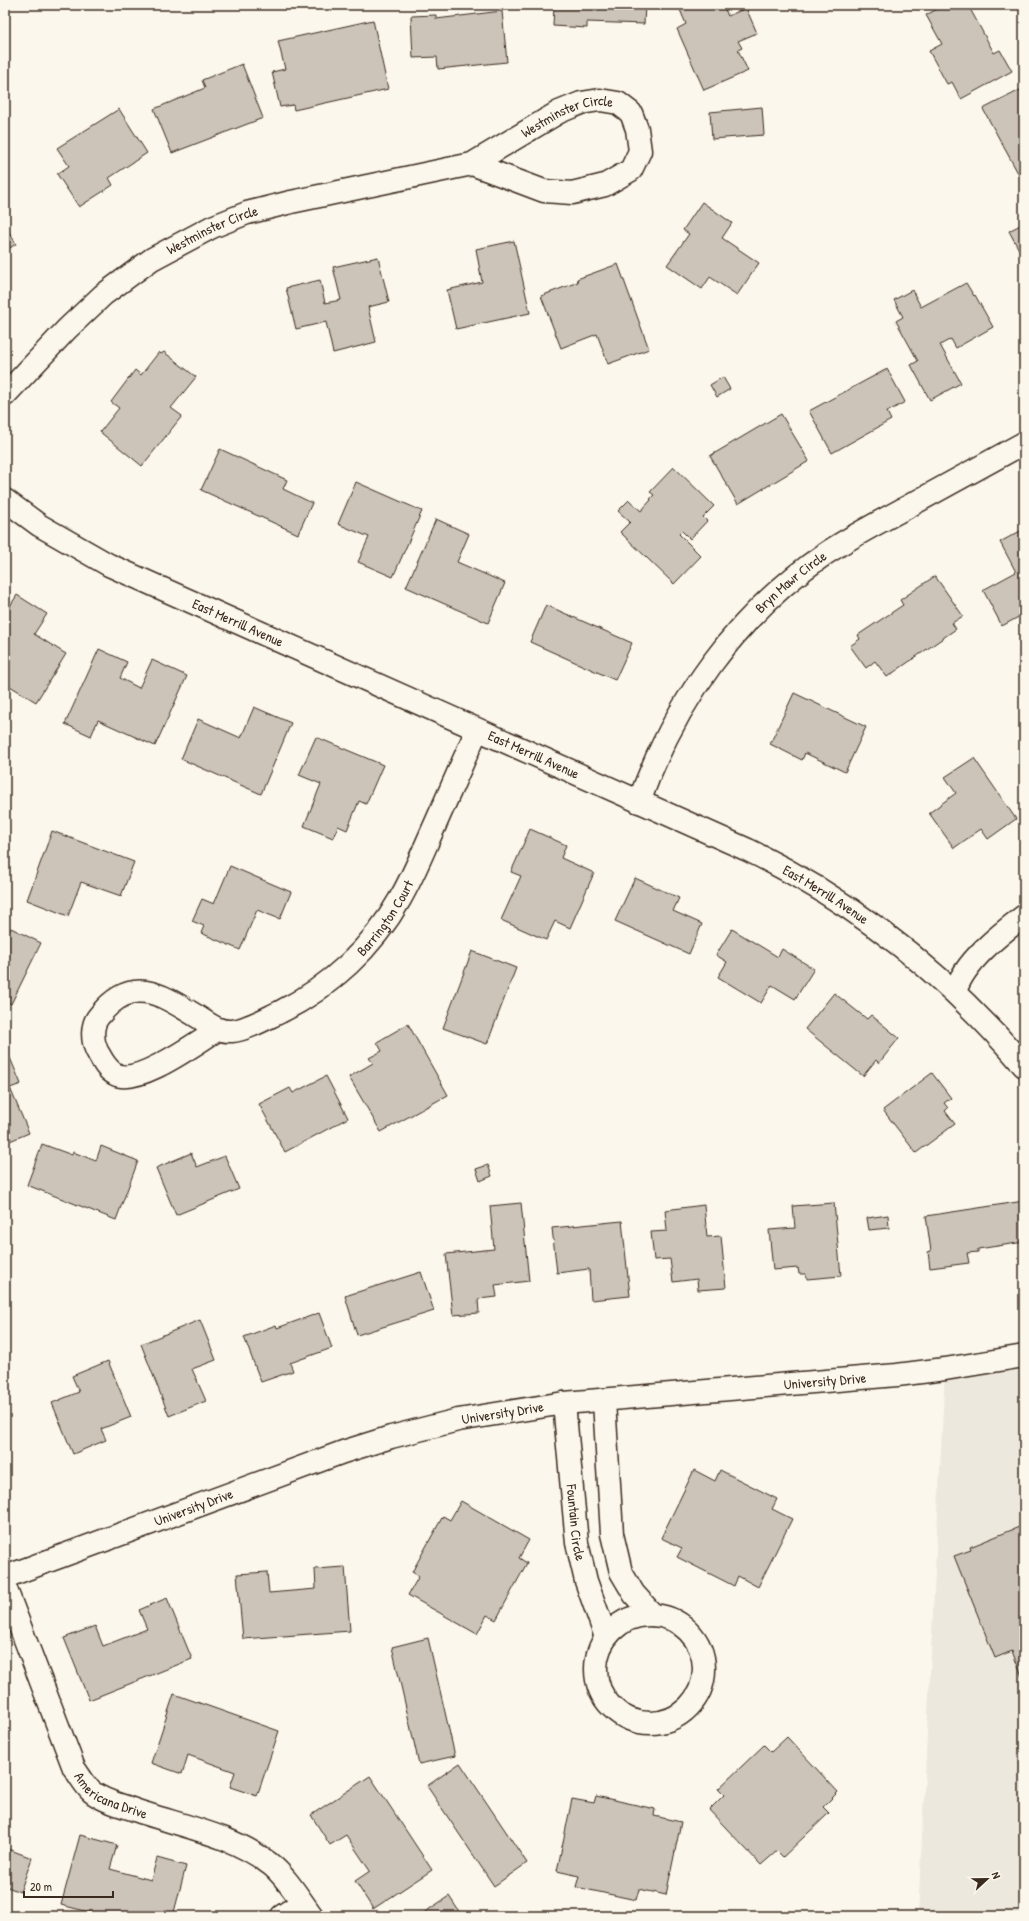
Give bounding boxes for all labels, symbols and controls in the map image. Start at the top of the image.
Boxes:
street label: Westminster Circle [517,90,615,142]
street label: Westminster Circle [163,201,260,259]
street label: Bryn Mawr Circle [750,546,830,617]
street label: East Merrill Avenue [190,593,287,651]
street label: East Merrill Avenue [485,725,583,783]
street label: East Merrill Avenue [780,860,873,928]
street label: Barrington Court [352,877,418,960]
street label: University Drive [783,1368,867,1393]
street label: University Drive [460,1396,545,1428]
street label: Fountain Circle [562,1482,591,1563]
street label: University Drive [151,1483,236,1530]
street label: Americana Drive [70,1768,150,1823]
north arrow [967,1859,1007,1899]
text: N [989,1870,1004,1881]
scale bar [24,1873,113,1899]
text: 20 m [30,1878,52,1895]

